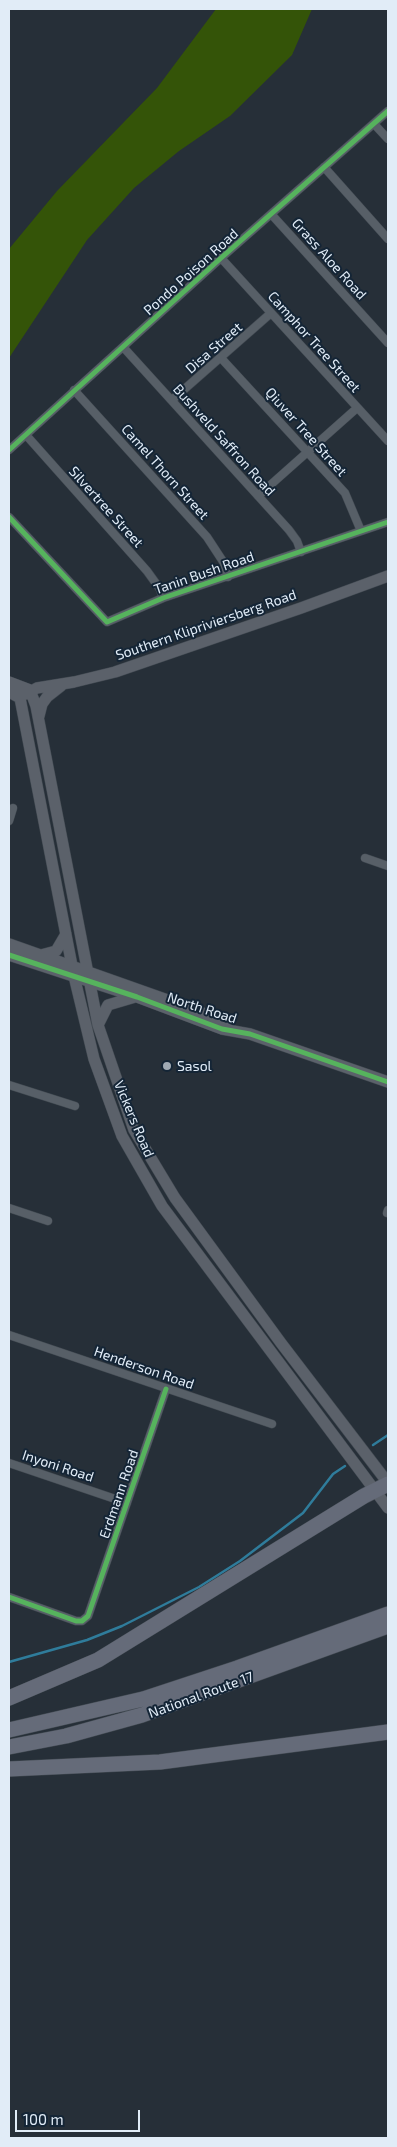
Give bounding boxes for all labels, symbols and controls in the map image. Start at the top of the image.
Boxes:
street label: Grass Aloe Road [288,215,370,303]
street label: Pondo Poison Road [140,225,242,319]
street label: Camphor Tree Street [264,288,364,396]
street label: Disa Street [182,319,246,377]
street label: Bushveld Saffron Road [169,381,279,499]
street label: Qiuver Tree Street [262,384,350,480]
street label: Camel Thorn Street [118,421,212,523]
street label: Silvertree Street [65,463,147,551]
street label: Tanin Bush Road [152,548,256,598]
street label: Southern Klipriviersberg Road [113,586,299,664]
street label: North Road [165,989,239,1027]
place label: Sasol [177,1058,212,1074]
marker: Sasol [161,1060,173,1072]
street label: Vickers Road [110,1078,158,1160]
street label: Henderson Road [92,1343,196,1393]
street label: Inyoni Road [20,1447,96,1485]
street label: Erdmann Road [96,1447,142,1541]
street label: National Route 17 [146,1668,256,1722]
scale bar [18,2100,142,2132]
text: 100 m [23,2110,64,2128]

